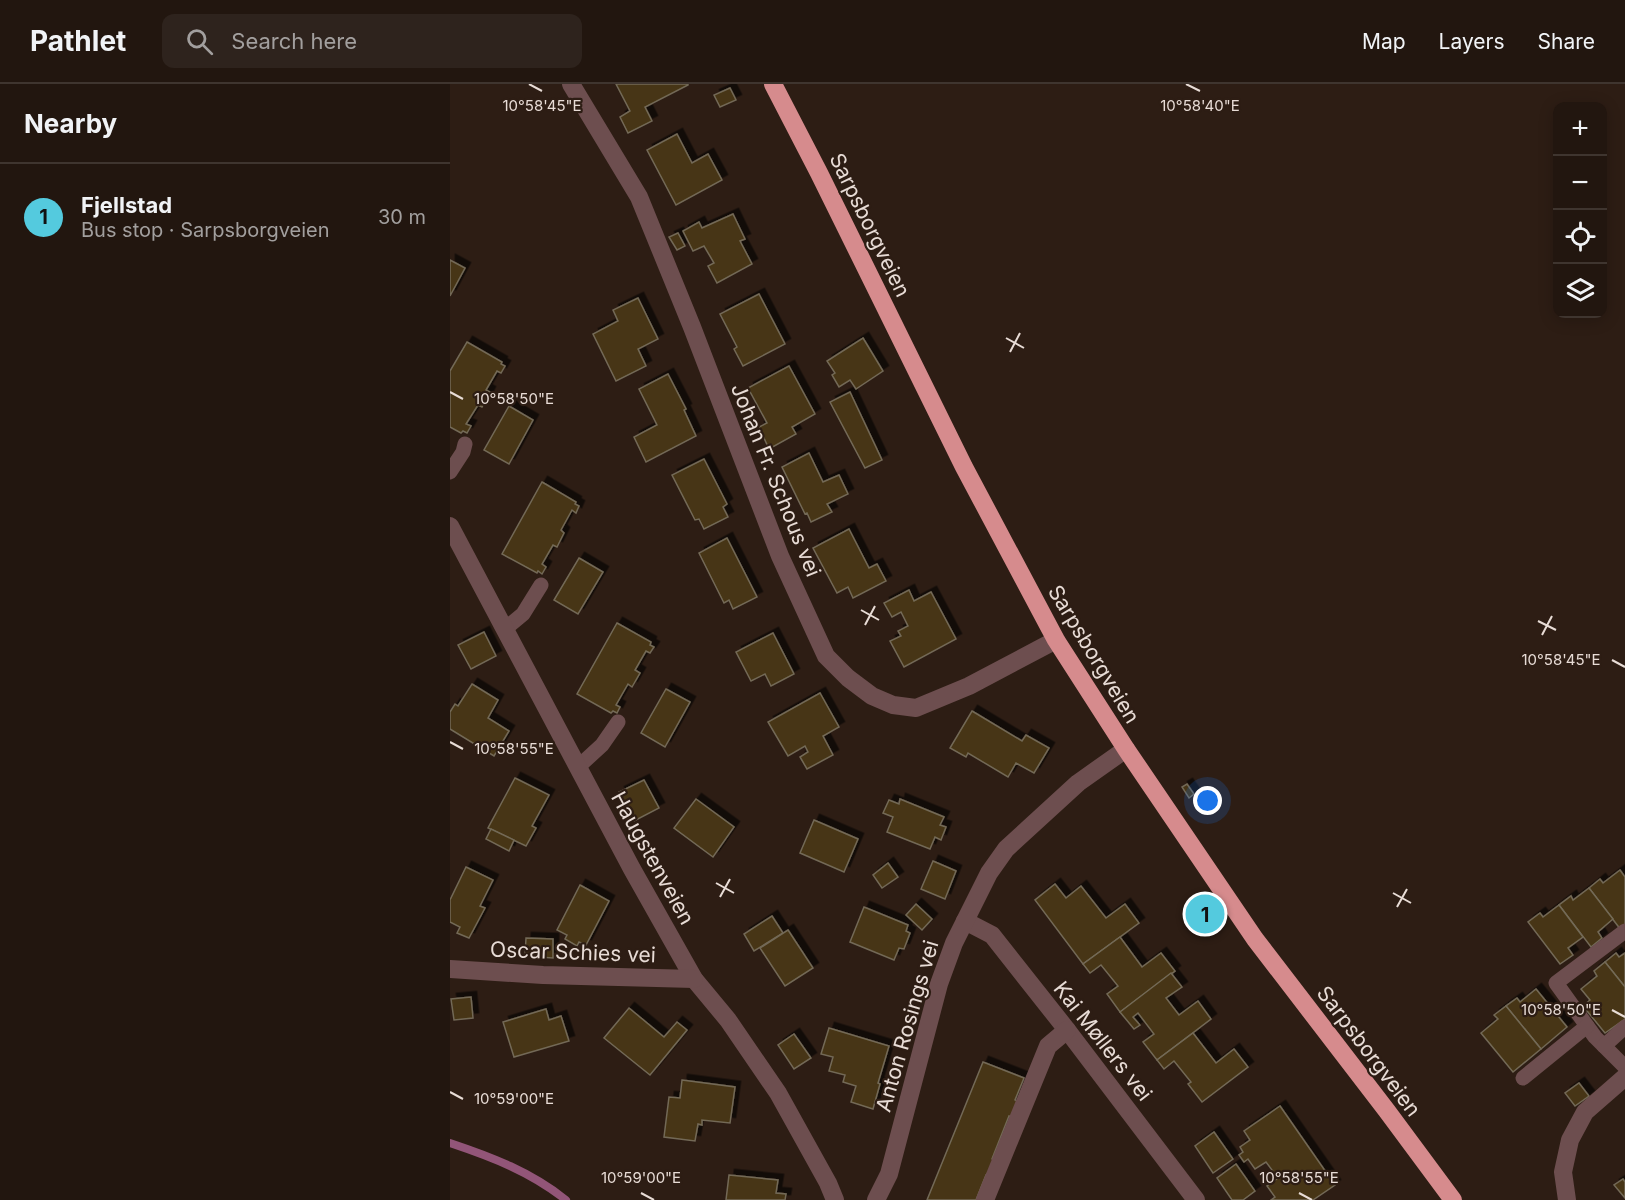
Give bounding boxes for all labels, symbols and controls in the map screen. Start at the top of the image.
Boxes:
search box [162,14,582,68]
text: Pathlet [30,24,126,58]
icon: search [183,25,216,58]
text: Search here [231,28,357,54]
text: Map [1362,29,1406,54]
text: Layers [1439,29,1505,54]
text: Share [1538,29,1595,54]
text: 10°58'45"E [502,96,582,115]
text: 10°58'40"E [1160,96,1240,115]
map controls [1553,102,1607,318]
button: + [1553,102,1607,156]
text: Nearby [24,108,117,139]
street label: Sarpsborgveien [824,149,916,301]
button: − [1553,156,1607,210]
text: Fjellstad [81,192,172,218]
text: 1 [39,205,48,229]
text: 30 m [378,205,426,229]
button: locate [1553,210,1607,264]
text: Bus stop · Sarpsborgveien [81,218,330,242]
button: layers [1553,264,1607,318]
street label: Johan Fr. Schous vei [726,380,826,580]
text: 10°58'50"E [474,389,554,408]
street label: Sarpsborgveien [1043,580,1145,728]
text: 10°58'45"E [1521,650,1601,669]
text: 10°58'55"E [474,739,554,758]
your location [1193,786,1222,815]
street label: Haugstenveien [606,787,700,929]
pin: 1 [1186,892,1224,936]
street label: Oscar Schies vei [490,937,656,967]
street label: Anton Rosings vei [871,937,943,1115]
street label: Kai Møllers vei [1049,976,1157,1106]
street label: Sarpsborgveien [1312,981,1426,1121]
text: 10°58'50"E [1521,1000,1601,1019]
text: 10°59'00"E [474,1089,554,1108]
text: 10°59'00"E [601,1168,681,1187]
text: 10°58'55"E [1259,1168,1339,1187]

